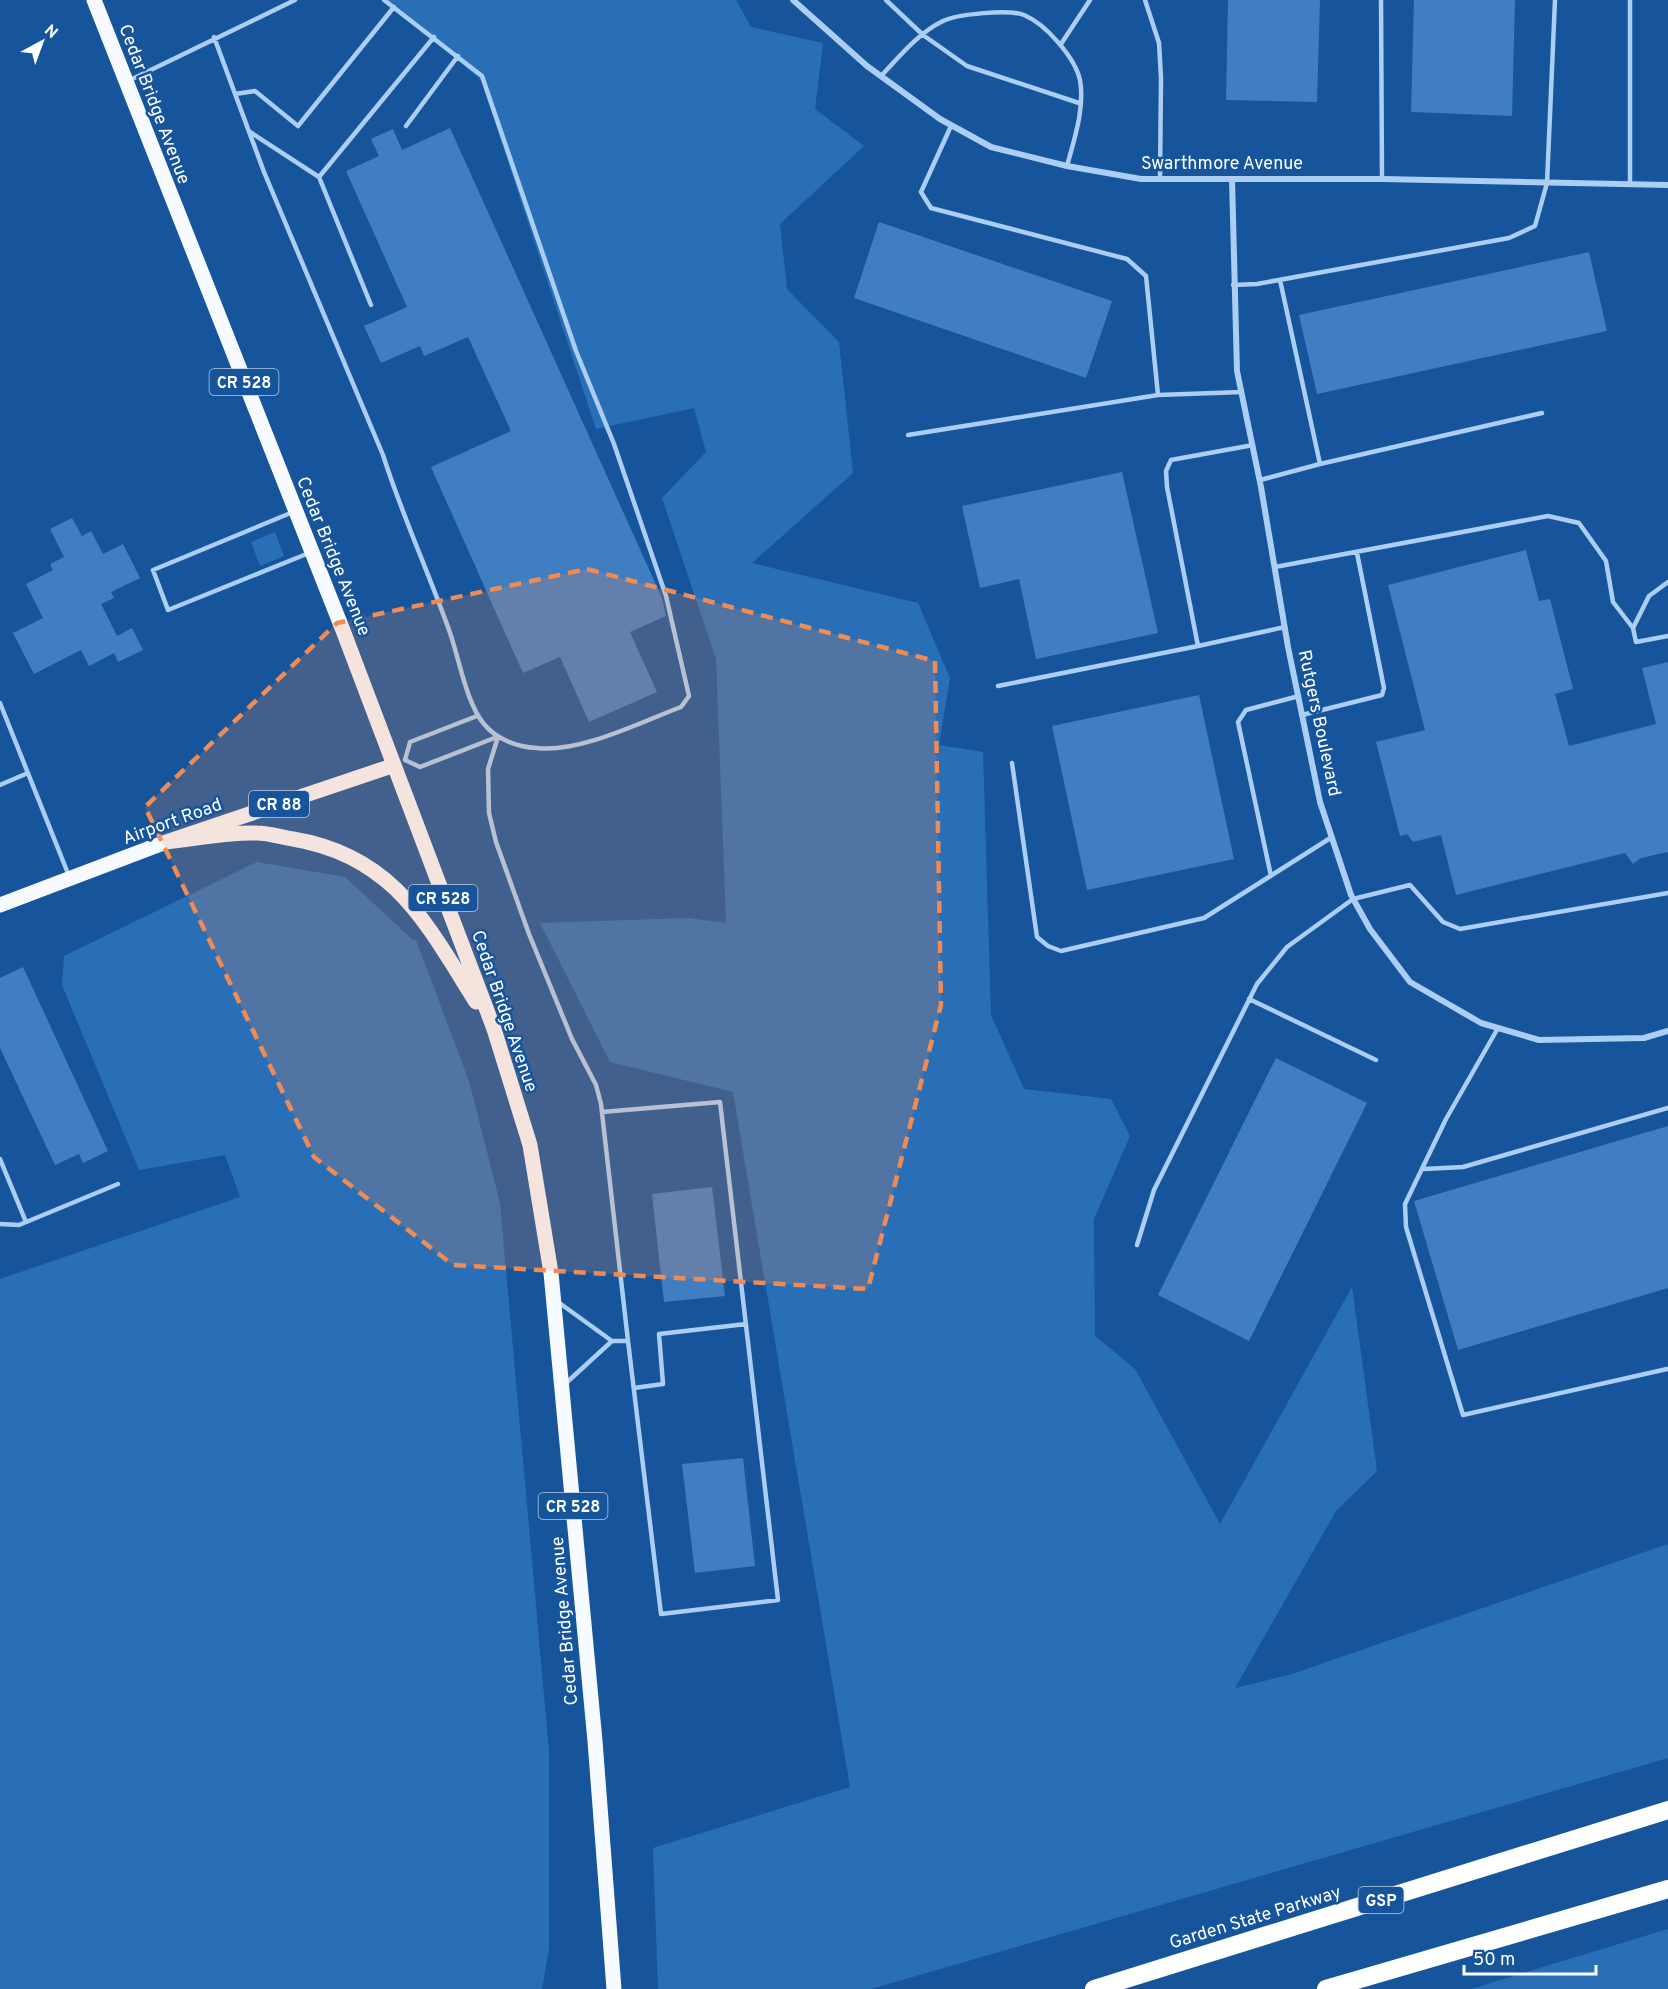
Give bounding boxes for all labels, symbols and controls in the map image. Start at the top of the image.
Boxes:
north arrow [12,12,72,72]
text: N [40,21,61,44]
street label: Cedar Bridge Avenue [112,21,195,188]
street label: Swarthmore Avenue [1141,153,1303,176]
road number: CR 528 [210,369,278,395]
street label: Cedar Bridge Avenue [290,474,375,640]
street label: Rutgers Boulevard [1292,648,1345,799]
road number: CR 88 [249,791,309,817]
street label: Airport Road [120,794,225,851]
road number: CR 528 [408,885,478,911]
street label: Cedar Bridge Avenue [465,928,542,1095]
road number: CR 528 [538,1493,608,1519]
street label: Cedar Bridge Avenue [547,1535,584,1706]
street label: Garden State Parkway [1167,1881,1344,1956]
road number: GSP [1358,1887,1404,1913]
scale bar [1464,1938,1596,1976]
text: 50 m [1473,1949,1515,1972]

